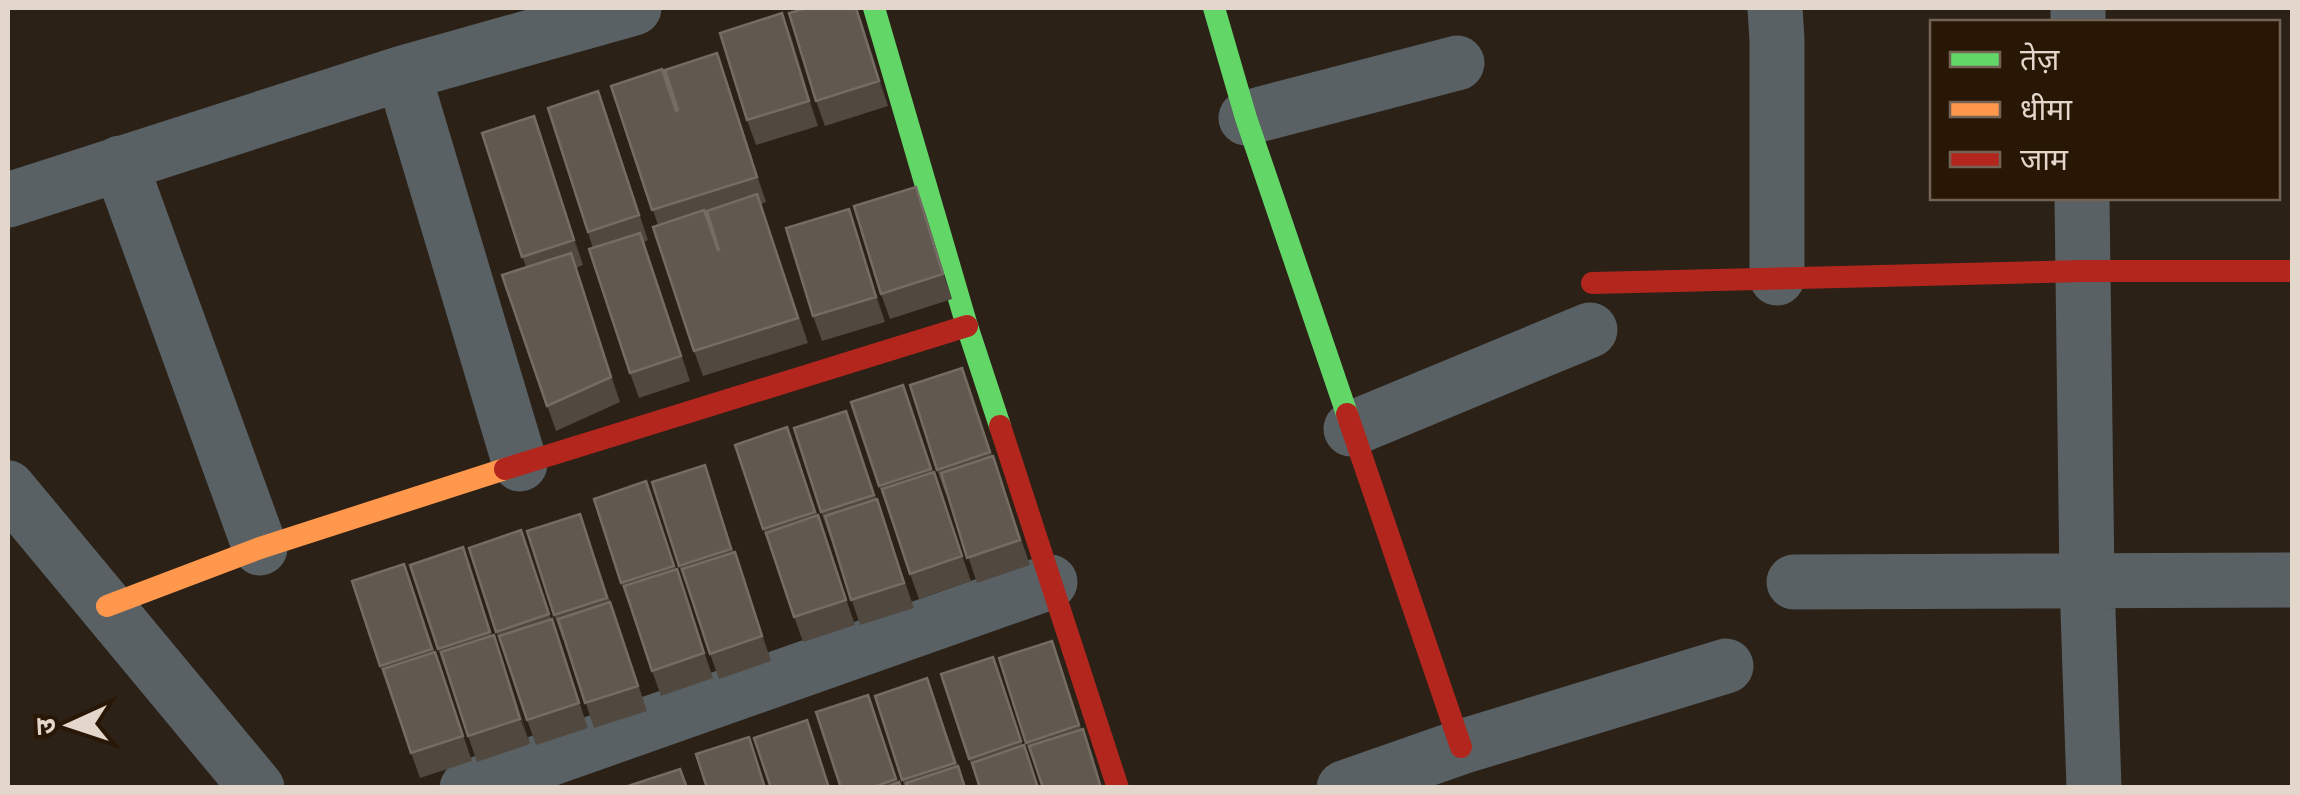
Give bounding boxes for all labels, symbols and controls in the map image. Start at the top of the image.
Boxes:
legend [1930,20,2280,200]
text: तेज़ [2020,42,2060,78]
text: धीमा [2020,92,2073,128]
text: जाम [2020,142,2069,178]
north arrow [20,675,120,775]
text: उ [29,717,62,735]

